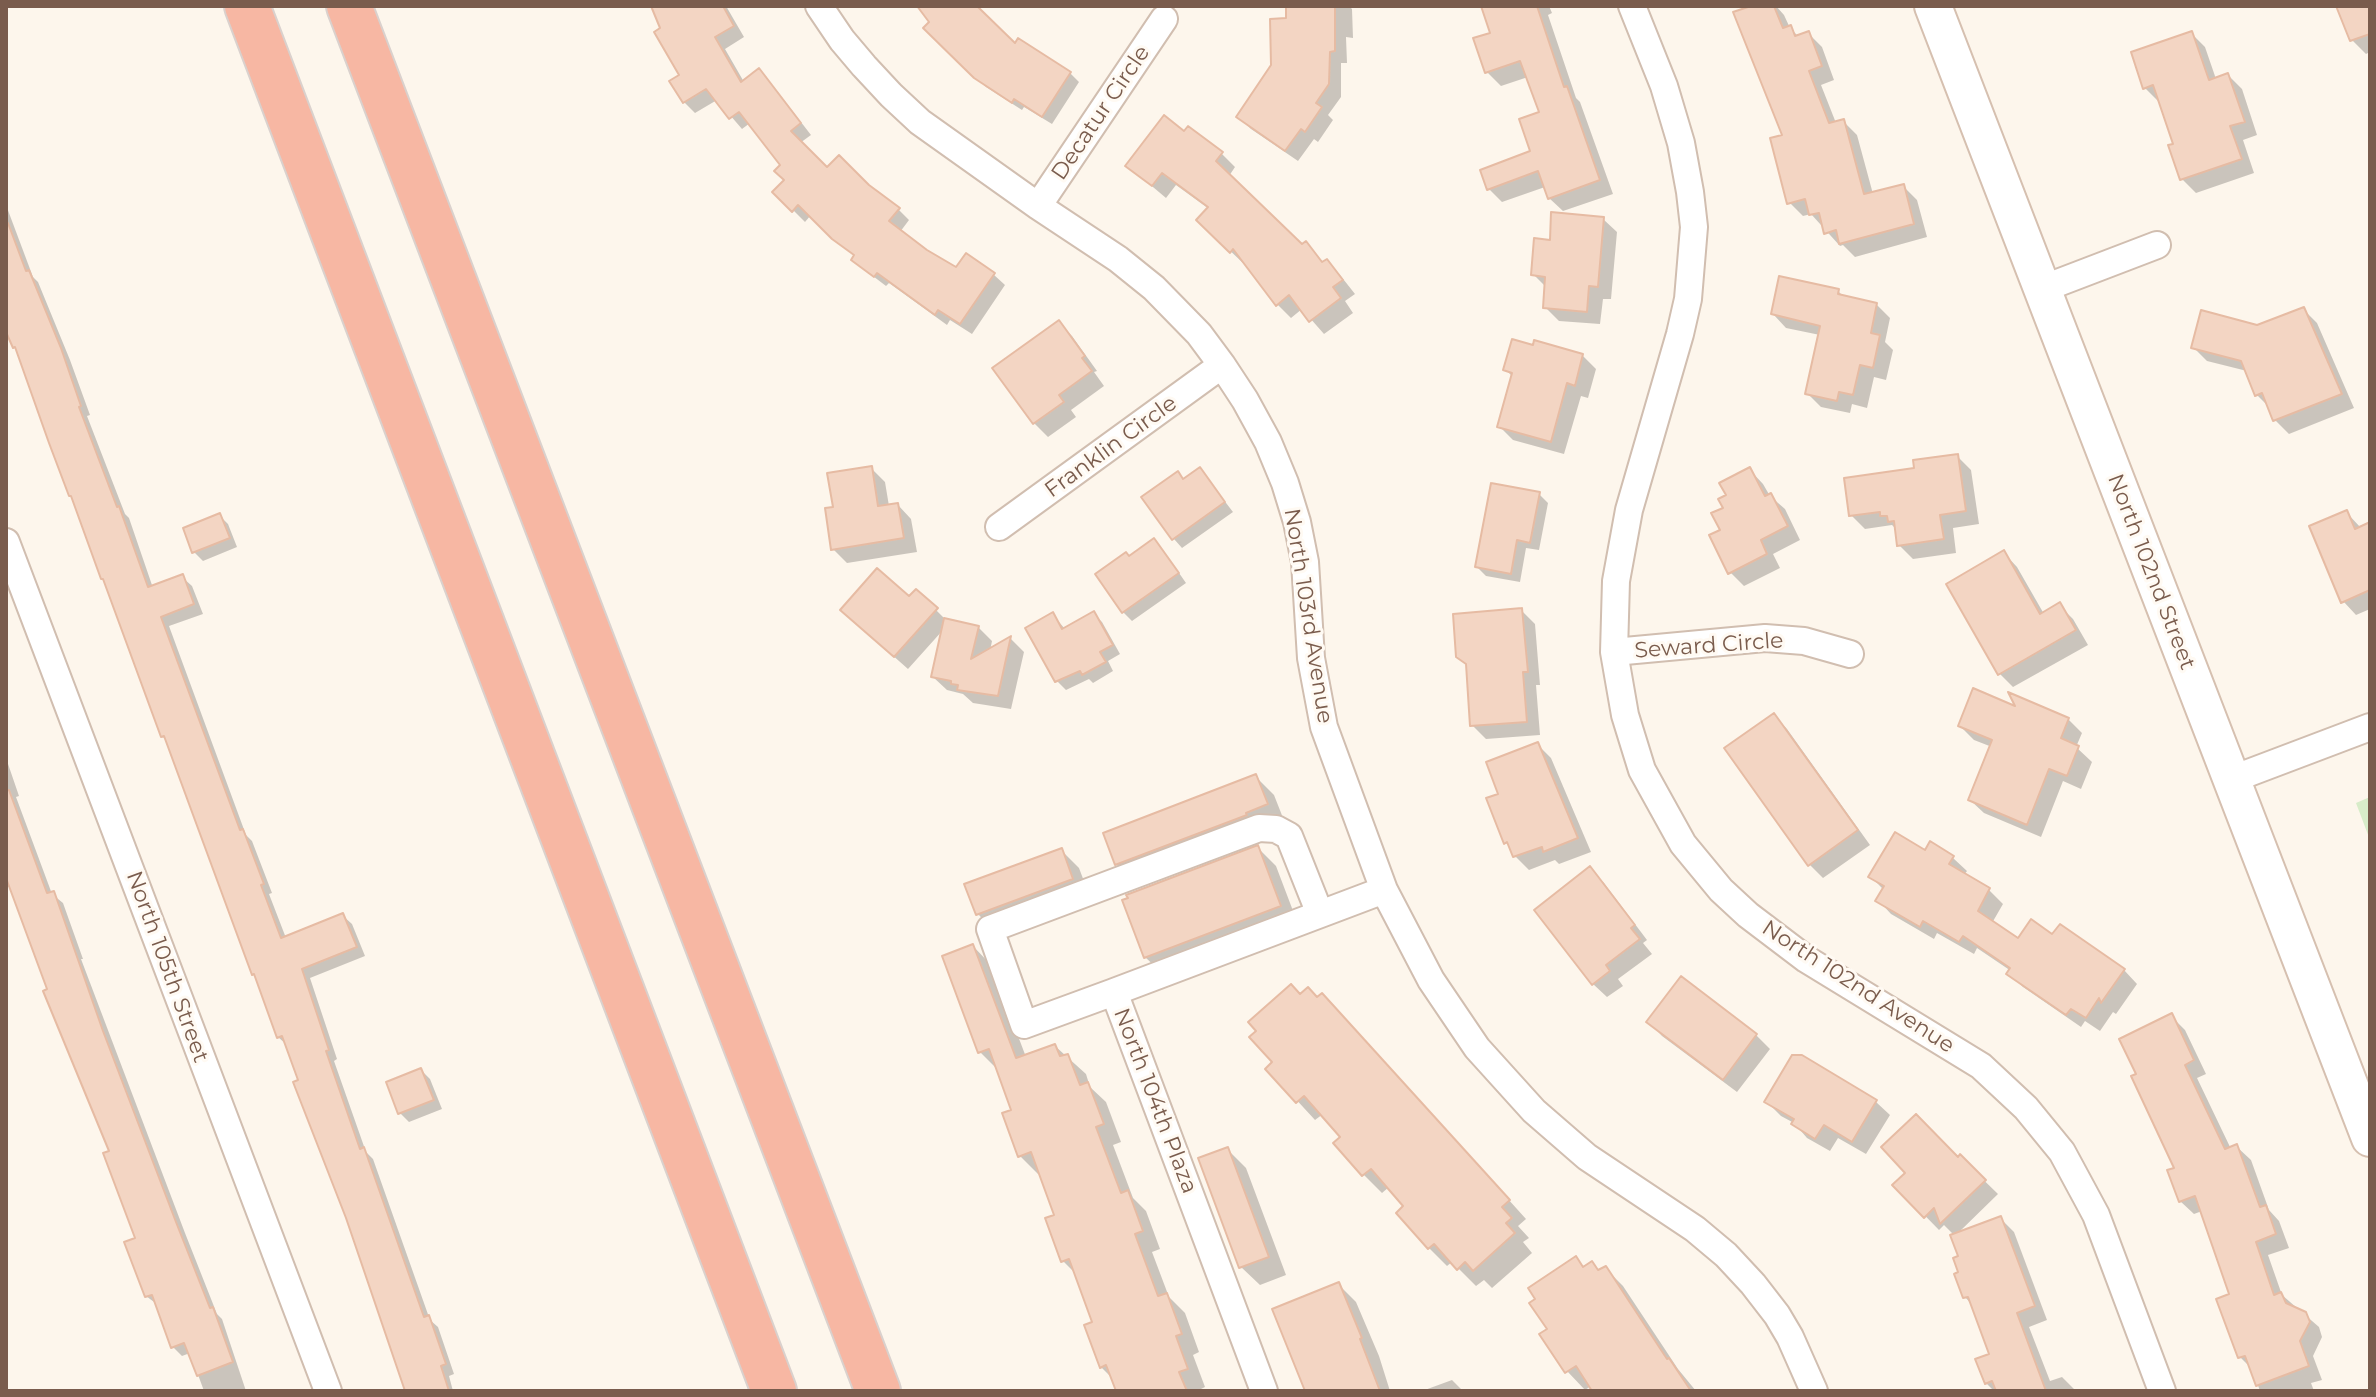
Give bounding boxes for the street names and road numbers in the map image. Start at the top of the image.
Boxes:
street label: Decatur Circle [1046,41,1156,185]
street label: Franklin Circle [1040,390,1182,504]
street label: North 102nd Street [2102,470,2200,674]
street label: North 103rd Avenue [1278,507,1338,725]
street label: Seward Circle [1634,628,1784,664]
street label: North 105th Street [120,868,214,1066]
street label: North 102nd Avenue [1757,915,1959,1059]
street label: North 104th Plaza [1108,1005,1202,1197]

